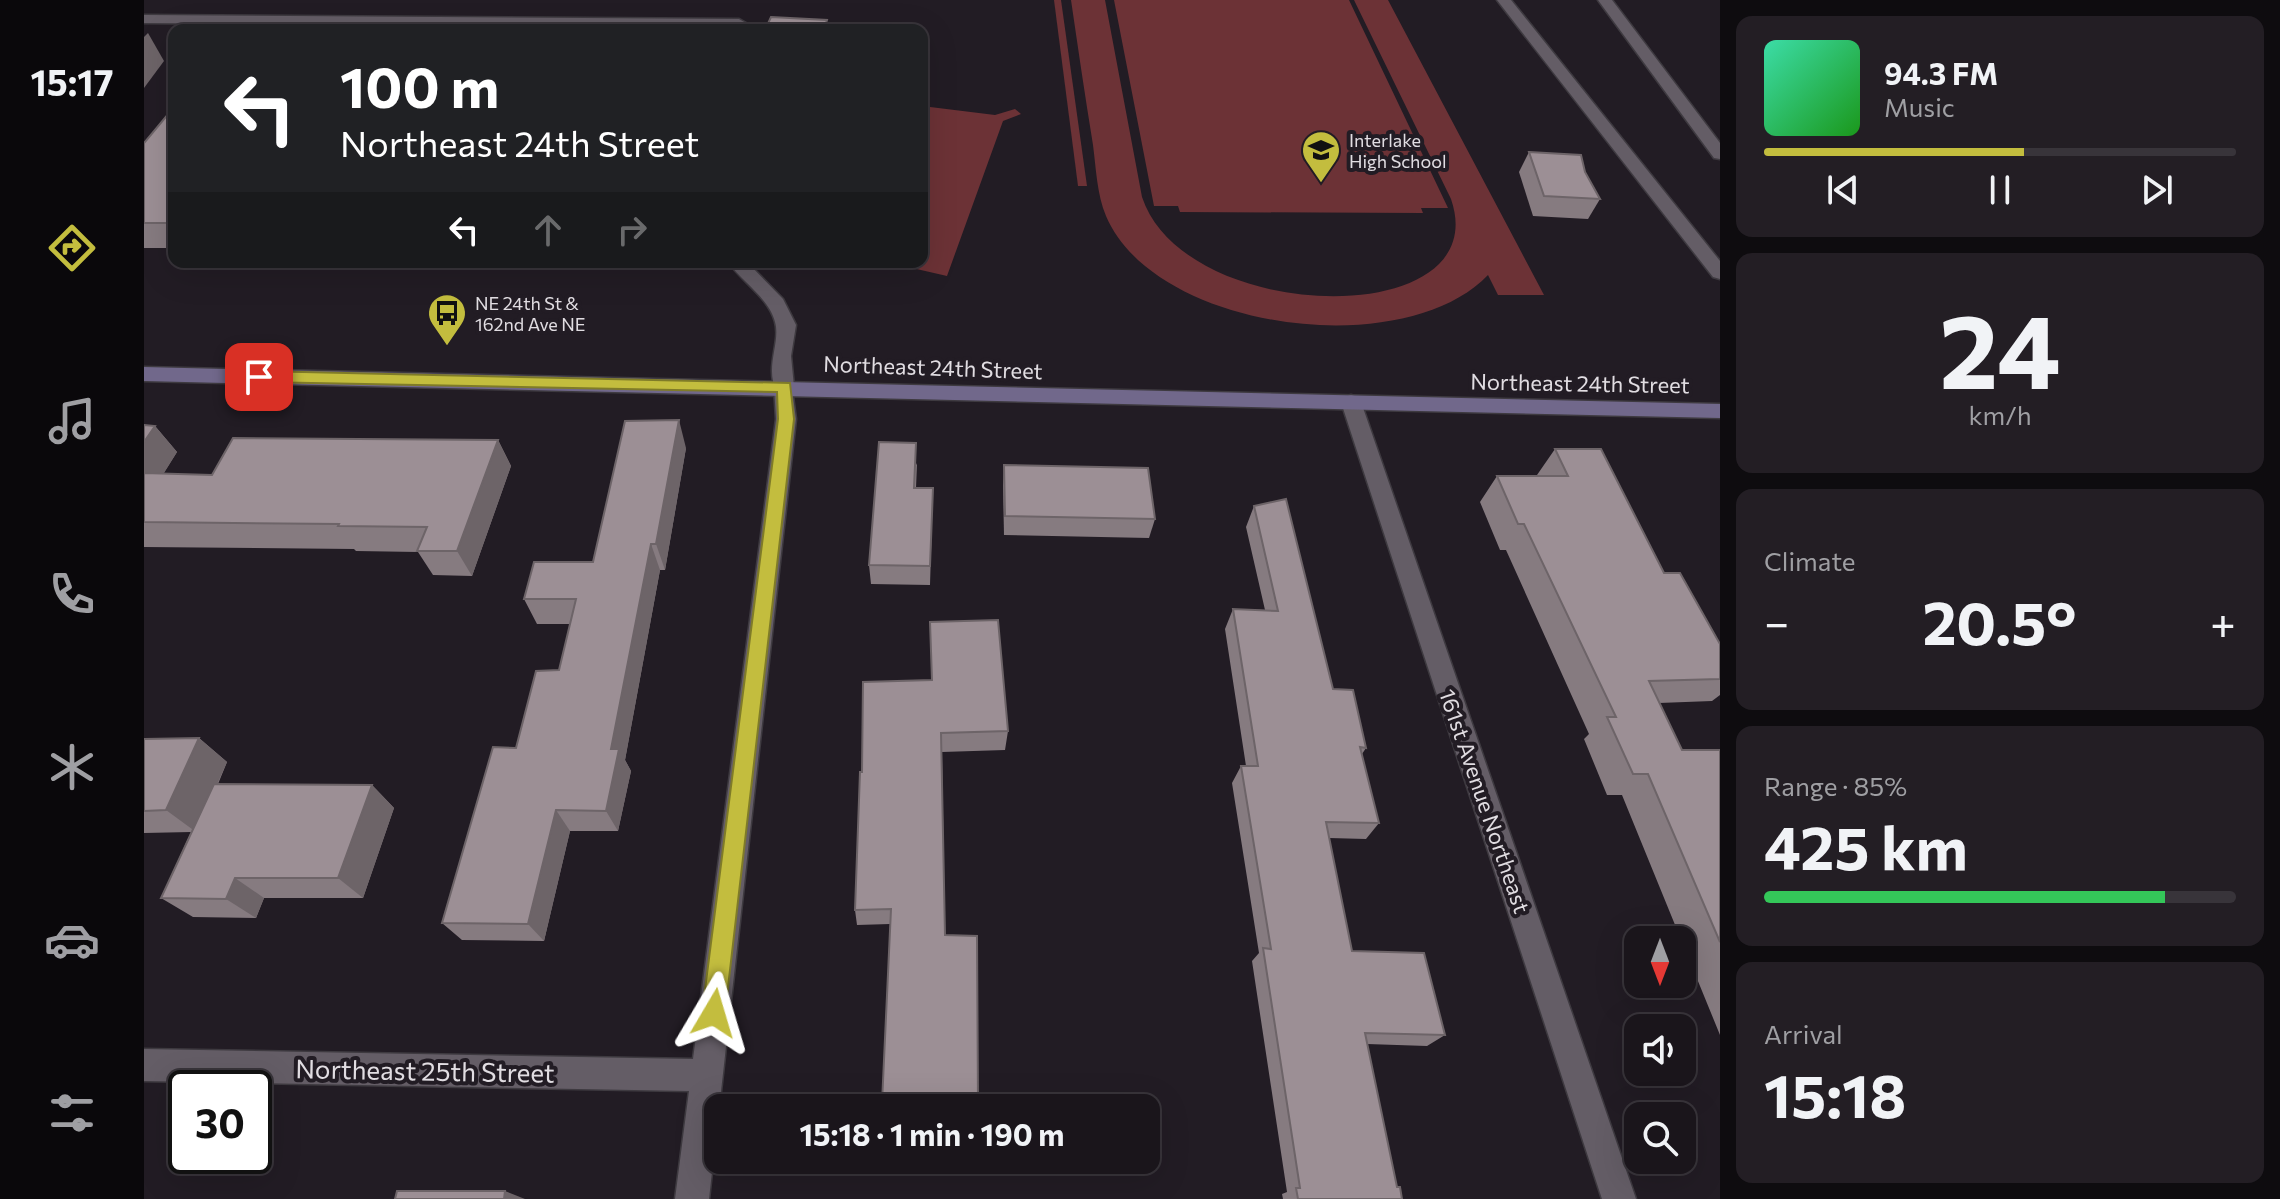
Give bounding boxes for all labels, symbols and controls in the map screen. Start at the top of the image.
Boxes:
text: 100 m [340,51,499,120]
text: 94.3 FM [1884,54,1998,91]
icon: left [208,56,312,160]
text: 15:17 [31,59,113,103]
text: Music [1884,91,1955,122]
text: Northeast 24th Street [340,120,699,164]
school or university icon: Interlake High School [1300,129,1342,184]
place label: Interlake High School [1349,129,1447,172]
icon: previous [1821,168,1865,212]
icon: pause [1978,168,2022,212]
icon: next [2135,168,2179,212]
icon: left [442,208,486,252]
icon: ahead [526,208,570,252]
icon: right [610,208,654,252]
icon: directions [44,220,100,276]
text: 24 [1939,283,2061,410]
bus stop icon: NE 24th St & 162nd Ave NE [426,292,468,347]
place label: NE 24th St & 162nd Ave NE [475,292,586,335]
pin [225,343,293,411]
street label: Northeast 24th Street [823,350,1043,384]
icon: arrive [237,355,281,399]
street label: Northeast 24th Street [1470,368,1690,398]
icon: music [44,393,100,449]
text: km/h [1968,399,2032,430]
text: Climate [1764,545,1856,576]
icon: phone [44,566,100,622]
text: 20.5° [1923,584,2077,657]
text: − [1764,594,1789,648]
text: + [2210,594,2236,648]
street label: 161st Avenue Northeast [1434,685,1536,917]
icon: climate [44,739,100,795]
text: Range · 85% [1764,770,1907,801]
text: 425 km [1764,809,1968,882]
icon: car [44,912,100,968]
north arrow [1624,926,1696,998]
map controls [1624,926,1696,1174]
position arrow [672,971,756,1055]
button: sound [1624,1014,1696,1086]
text: Arrival [1764,1018,1843,1049]
street label: Northeast 25th Street [295,1052,555,1088]
text: 15:18 [1764,1057,1906,1130]
speed limit sign: 30 [168,1070,272,1174]
icon: filters [44,1085,100,1141]
button: search [1624,1102,1696,1174]
text: 15:18 · 1 min · 190 m [799,1115,1065,1152]

